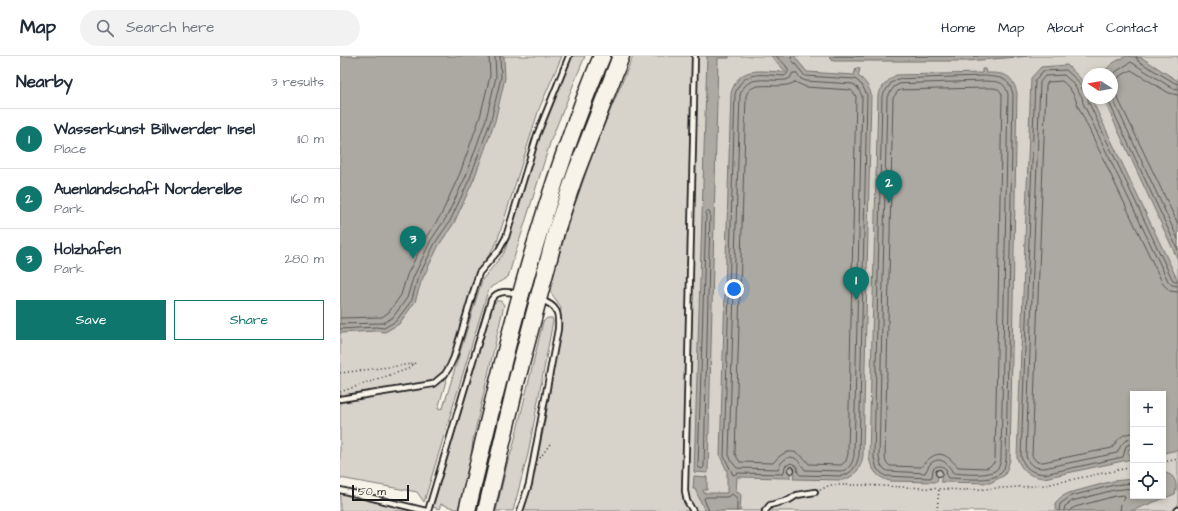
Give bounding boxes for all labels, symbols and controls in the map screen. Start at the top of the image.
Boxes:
search box [80,10,360,46]
text: Map [20,14,56,41]
icon: search [94,17,116,39]
text: Search here [126,17,215,38]
text: Home [941,18,976,38]
text: Map [998,18,1024,38]
text: About [1046,18,1084,38]
text: Contact [1106,18,1158,38]
north arrow [1082,68,1118,104]
text: Nearby [16,70,73,94]
text: 3 results [271,73,324,91]
text: Wasserkunst Billwerder Insel [54,119,255,140]
text: 1 [28,130,30,148]
text: 110 m [297,130,324,148]
text: Place [54,140,86,158]
pin: 2 [876,170,902,203]
text: Auenlandschaft Norderelbe [54,179,242,200]
text: 2 [25,190,33,208]
text: 160 m [291,190,324,208]
text: Park [54,200,84,218]
pin: 3 [400,226,426,259]
text: Holzhafen [54,239,121,260]
text: 3 [26,250,32,268]
text: 280 m [285,250,324,268]
text: Park [54,260,84,278]
pin: 1 [843,267,869,300]
your location [724,279,744,299]
button: Save [16,300,166,340]
button: Share [174,300,324,340]
map controls [1130,391,1166,499]
button: + [1130,391,1166,427]
button: − [1130,427,1166,463]
button: locate [1130,463,1166,499]
scale bar [352,483,409,502]
text: 50 m [358,484,386,499]

